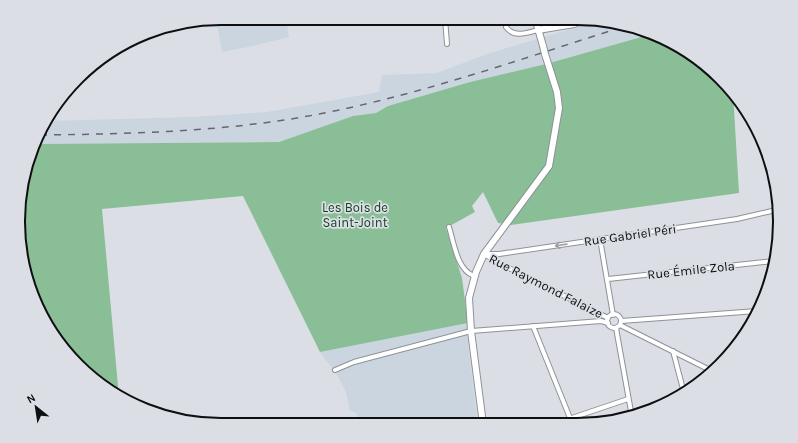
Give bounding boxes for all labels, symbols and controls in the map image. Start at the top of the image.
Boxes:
park label: Les Bois de Saint-Joint [322,200,388,230]
street label: Rue Gabriel Péri [583,221,677,249]
one-way arrow [555,241,568,249]
street label: Rue Raymond Falaize [487,251,606,321]
street label: Rue Émile Zola [646,256,736,282]
north arrow [16,387,56,427]
text: N [25,391,38,406]

